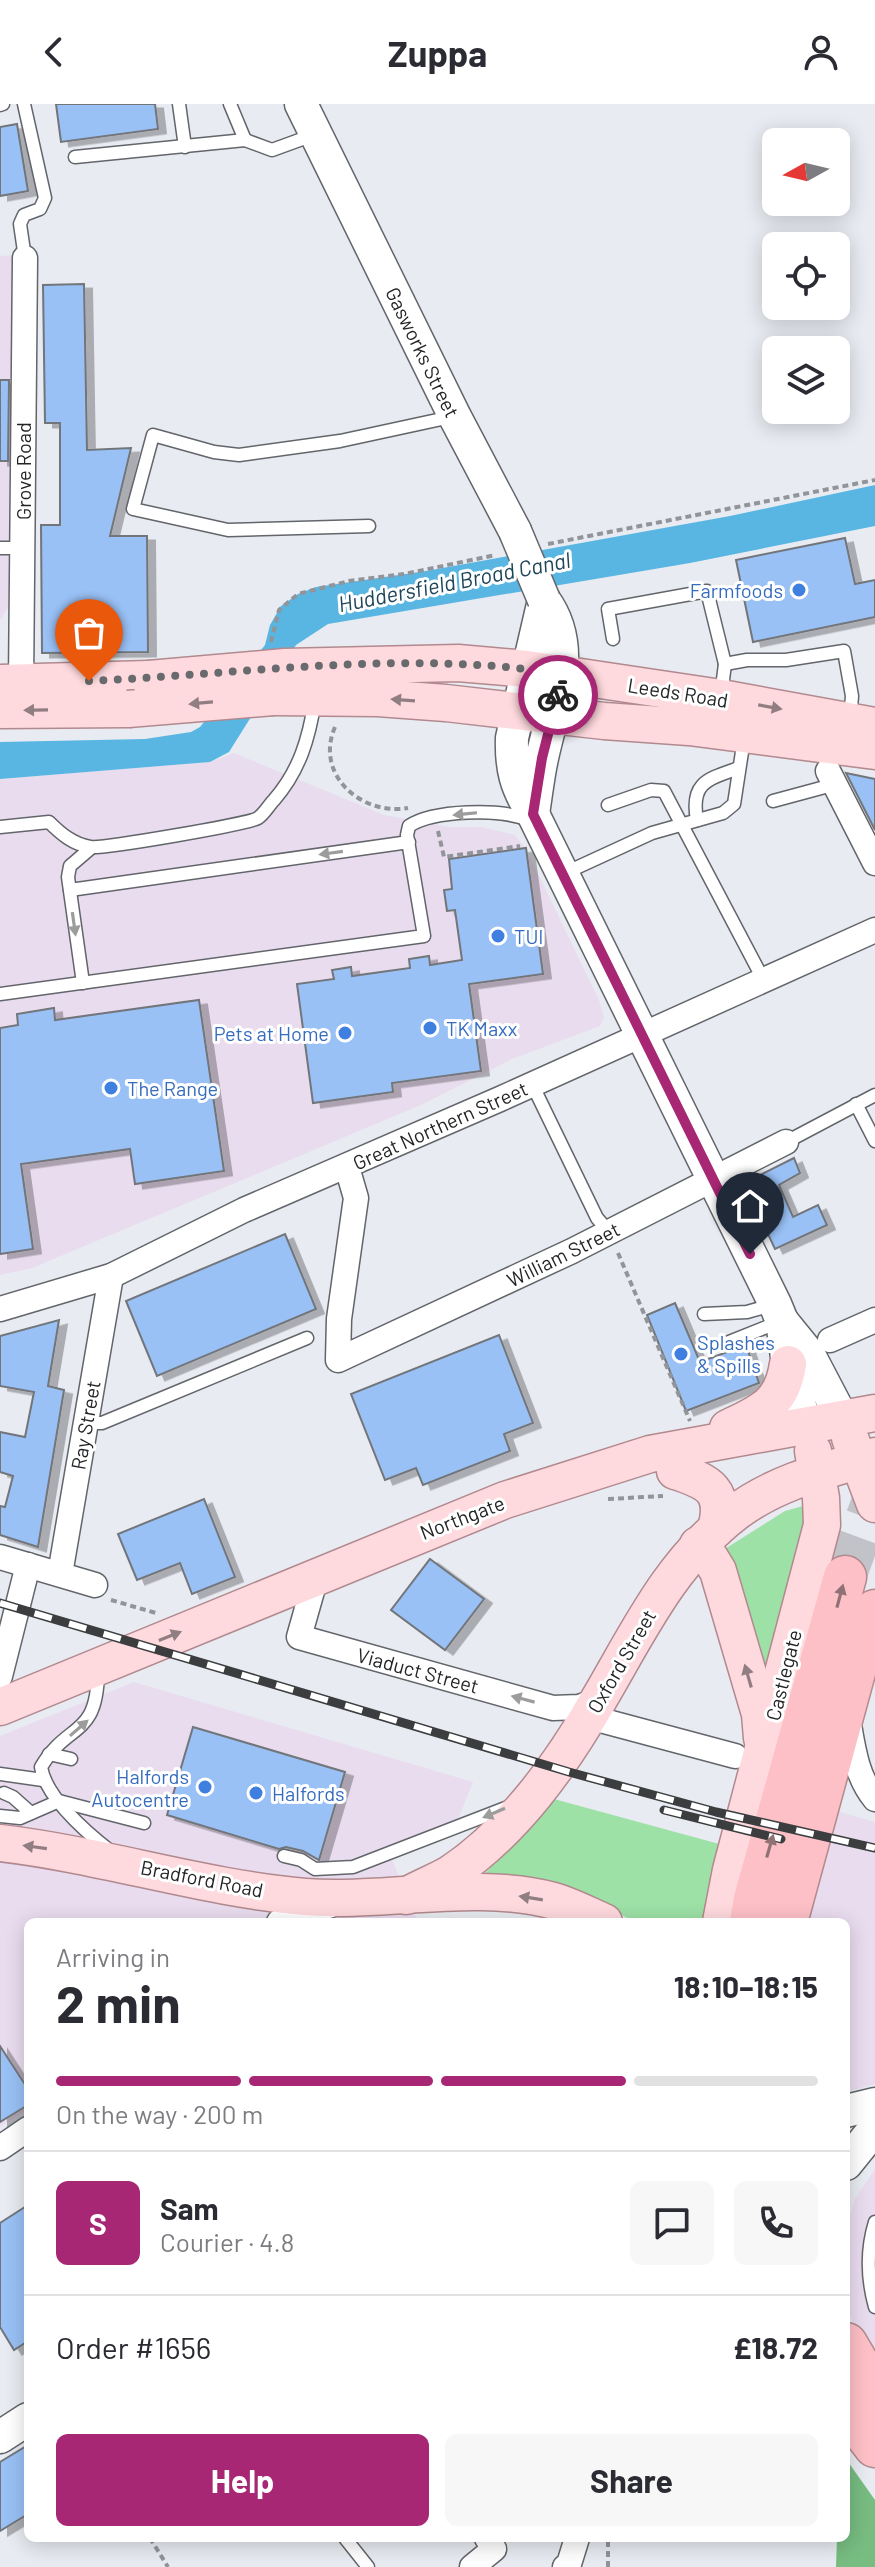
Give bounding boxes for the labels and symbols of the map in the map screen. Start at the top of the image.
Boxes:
north arrow [762,128,850,216]
street label: Gasworks Street [381,283,465,421]
street label: Grove Road [11,422,35,520]
water label: Huddersfield Broad Canal [336,546,572,616]
place label: Farmfoods [690,578,783,602]
marker: Farmfoods [790,581,808,599]
pin [55,599,123,681]
courier [518,655,598,735]
street label: Leeds Road [626,672,730,712]
one-way arrow [390,693,415,706]
one-way arrow [188,697,213,710]
one-way arrow [758,701,783,713]
one-way arrow [23,704,48,716]
one-way arrow [452,808,477,821]
one-way arrow [318,847,343,860]
one-way arrow [68,912,81,937]
place label: TUI [514,924,544,948]
marker: TUI [489,927,507,945]
place label: TK Maxx [446,1016,518,1040]
marker: TK Maxx [421,1019,439,1037]
place label: Pets at Home [214,1021,329,1045]
marker: Pets at Home [336,1024,354,1042]
place label: The Range [127,1076,218,1100]
street label: Great Northern Street [349,1076,531,1174]
marker: The Range [102,1079,120,1097]
pin [716,1172,784,1254]
street label: William Street [503,1216,623,1292]
place label: Splashes & Spills [697,1330,775,1377]
marker: Splashes & Spills [672,1345,690,1363]
street label: Ray Street [65,1379,105,1471]
street label: Northgate [416,1490,508,1544]
one-way arrow [834,1584,846,1609]
street label: Oxford Street [582,1605,660,1717]
street label: Castlegate [760,1627,806,1723]
one-way arrow [158,1629,182,1642]
street label: Viaduct Street [355,1642,481,1698]
one-way arrow [741,1663,754,1687]
one-way arrow [510,1693,535,1705]
one-way arrow [69,1720,89,1737]
place label: Halfords Autocentre [91,1764,189,1811]
marker: Halfords Autocentre [196,1778,214,1796]
place label: Halfords [272,1781,345,1805]
marker: Halfords [247,1784,265,1802]
one-way arrow [482,1807,506,1820]
one-way arrow [764,1834,777,1858]
one-way arrow [23,1840,48,1853]
street label: Bradford Road [139,1854,265,1902]
one-way arrow [518,1891,543,1903]

